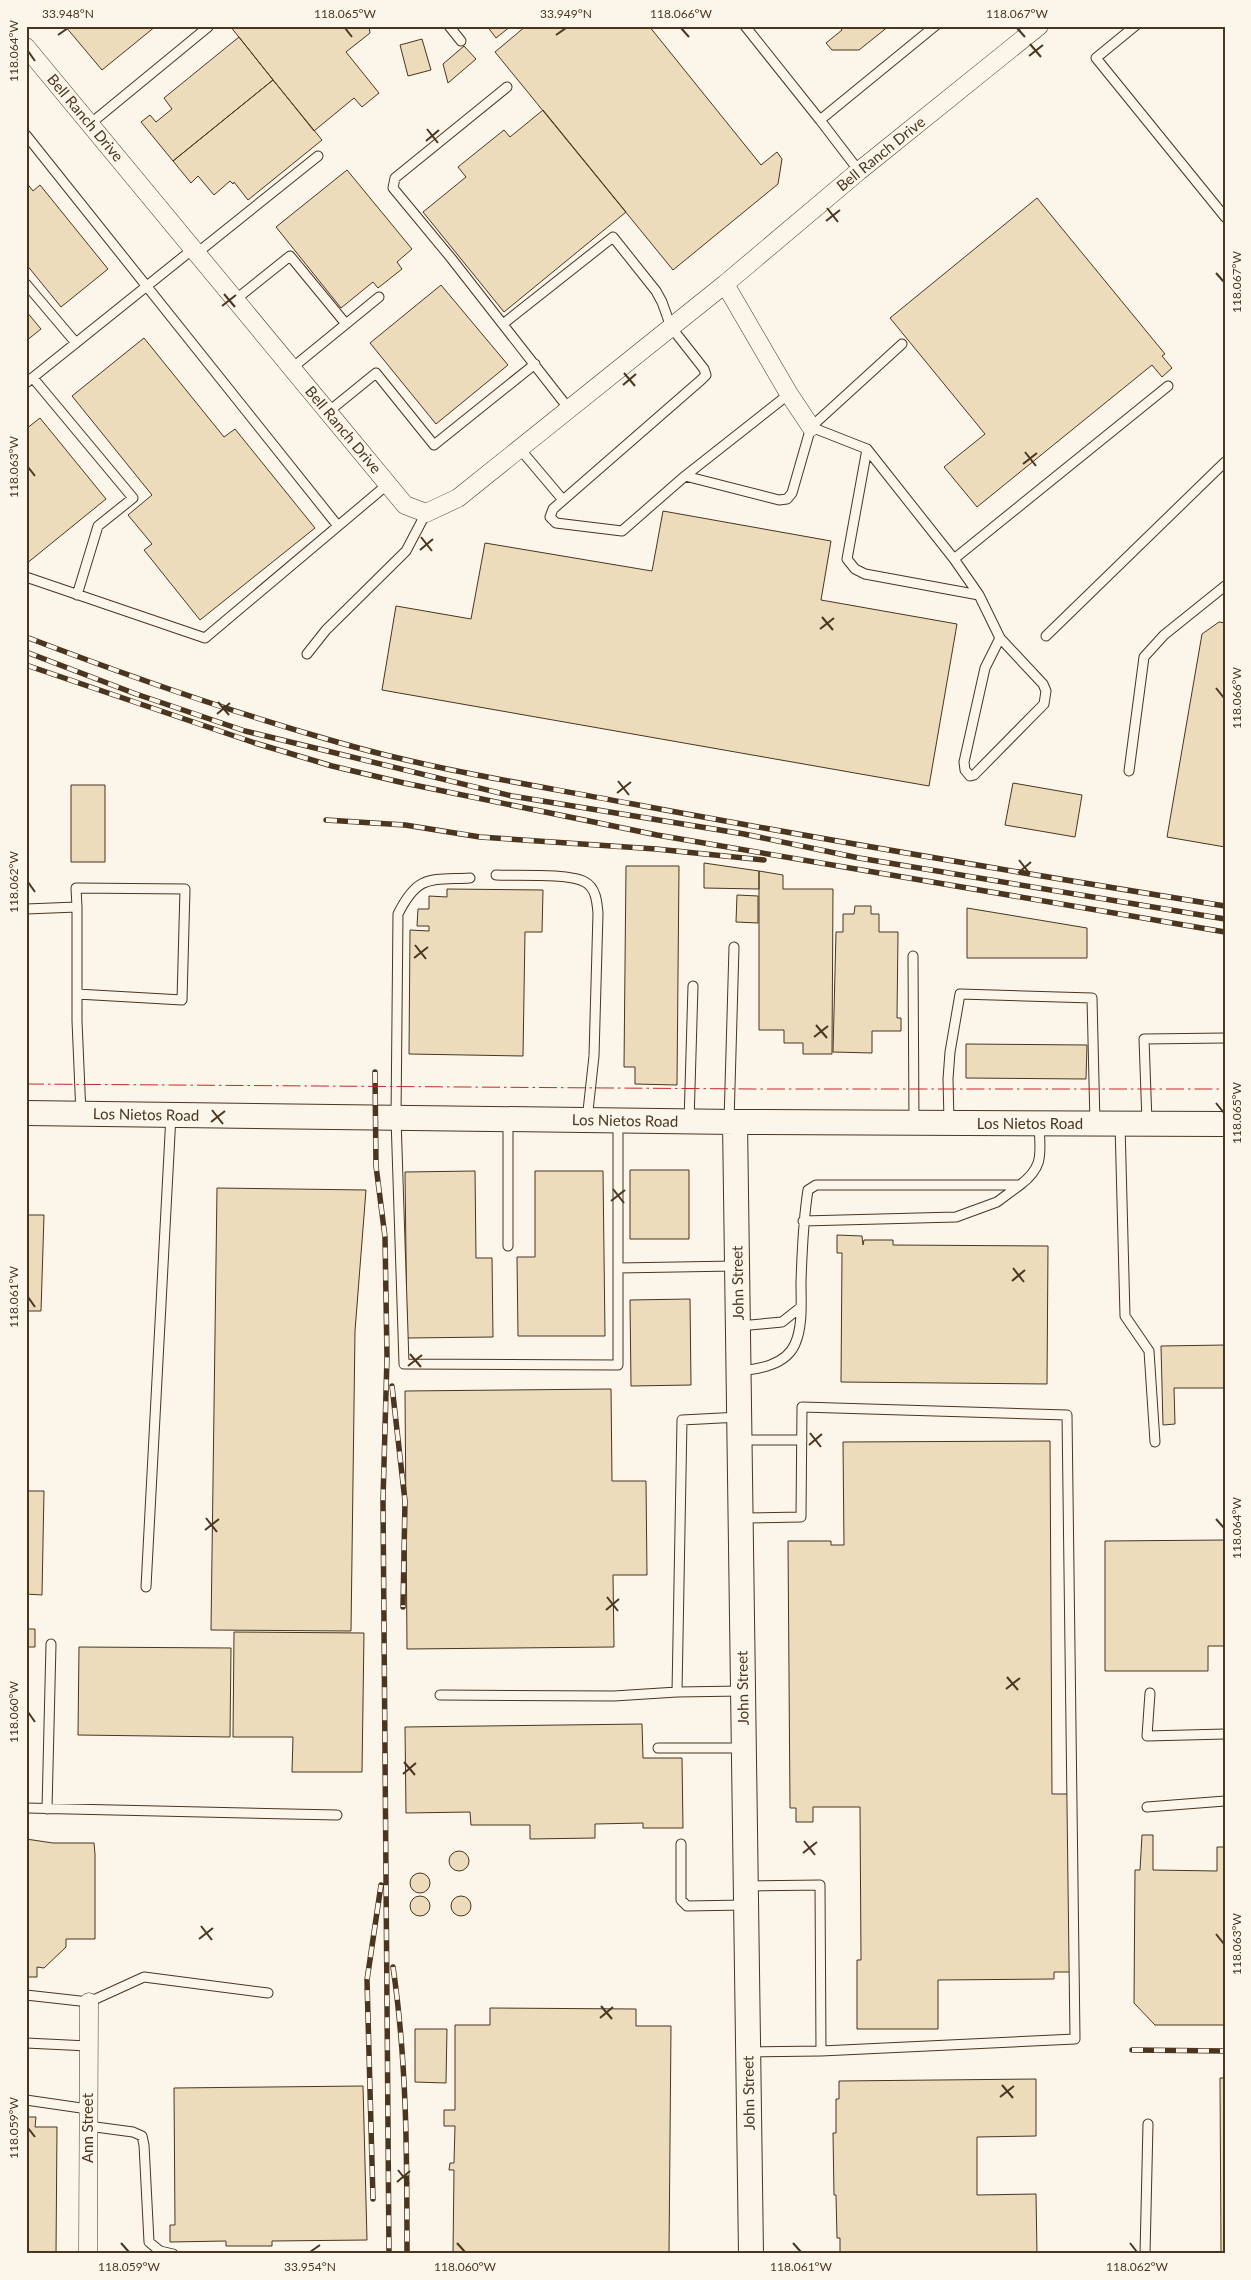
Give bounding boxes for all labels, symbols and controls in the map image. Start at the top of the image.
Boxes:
text: 33.948°N [42,6,94,21]
text: 118.065°W [314,6,377,21]
text: 33.949°N [540,6,592,21]
text: 118.066°W [650,6,713,21]
text: 118.067°W [986,6,1049,21]
text: 118.064°W [6,19,21,82]
street label: Bell Ranch Drive [44,70,128,165]
street label: Bell Ranch Drive [832,112,928,194]
text: 118.067°W [1229,250,1244,313]
street label: Bell Ranch Drive [302,382,386,477]
text: 118.063°W [6,435,21,498]
text: 118.066°W [1229,666,1244,729]
text: 118.062°W [6,850,21,913]
text: 118.065°W [1229,1081,1244,1144]
street label: Los Nietos Road [93,1104,199,1124]
street label: Los Nietos Road [572,1110,678,1130]
street label: Los Nietos Road [977,1114,1083,1132]
street label: John Street [727,1245,747,1320]
text: 118.061°W [6,1265,21,1328]
text: 118.064°W [1229,1496,1244,1559]
street label: John Street [732,1650,752,1725]
text: 118.060°W [6,1680,21,1743]
text: 118.063°W [1229,1912,1244,1975]
street label: John Street [738,2055,758,2130]
street label: Ann Street [78,2092,96,2163]
text: 118.059°W [6,2096,21,2159]
text: 118.059°W [98,2259,161,2274]
text: 33.954°N [284,2259,336,2274]
text: 118.060°W [434,2259,497,2274]
text: 118.061°W [770,2259,833,2274]
text: 118.062°W [1106,2259,1169,2274]

